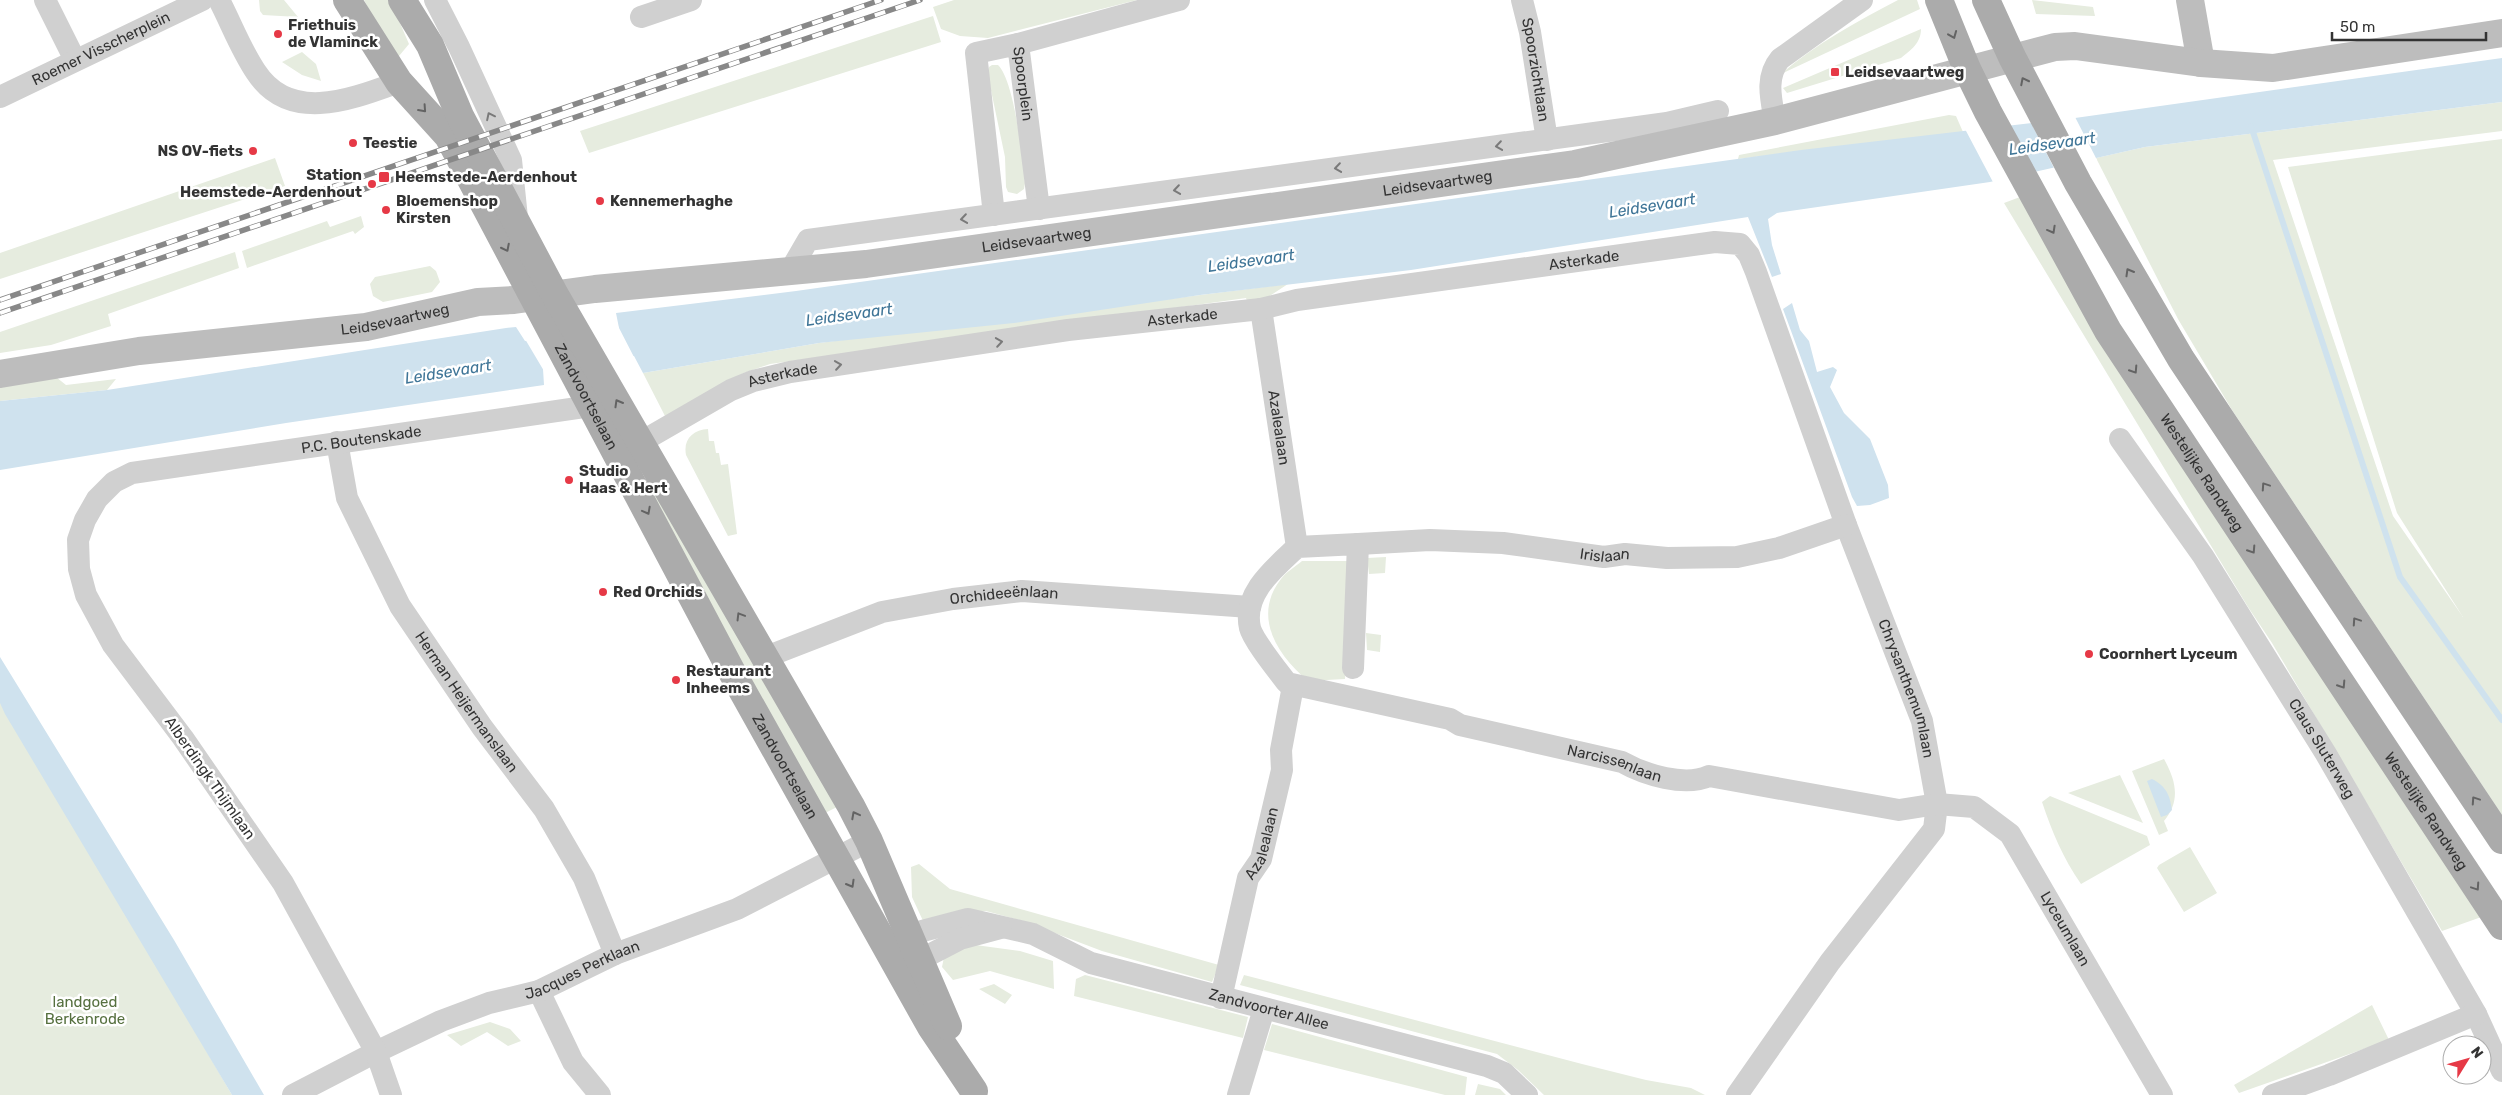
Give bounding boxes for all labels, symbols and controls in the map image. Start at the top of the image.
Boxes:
street label: Roemer Visscherplein [29,8,173,89]
scale bar [2332,10,2486,42]
place label: Friethuis de Vlaminck [288,16,378,51]
street label: Spoorzichtlaan [1518,16,1553,123]
text: 50 m [2340,18,2375,36]
marker: Friethuis de Vlaminck [272,28,284,40]
one-way arrow [1947,30,1957,39]
street label: Spoorplein [1009,45,1037,122]
place label: Leidsevaartweg [1845,63,1964,81]
marker: Leidsevaartweg [1829,66,1841,78]
one-way arrow [2020,77,2030,86]
one-way arrow [417,104,426,113]
one-way arrow [486,112,496,121]
water label: Leidsevaart [2007,128,2098,159]
place label: Teestie [363,134,417,152]
marker: Teestie [347,137,359,149]
one-way arrow [1495,140,1503,151]
place label: NS OV-fiets [158,142,243,160]
marker: NS OV-fiets [247,145,259,157]
one-way arrow [1334,162,1342,173]
place label: Station Heemstede-Aerdenhout [180,166,362,201]
street label: Leidsevaartweg [1382,167,1493,200]
place label: Heemstede-Aerdenhout [395,168,577,186]
marker: Heemstede-Aerdenhout [377,170,391,184]
marker: Station Heemstede-Aerdenhout [366,178,378,190]
one-way arrow [1173,184,1181,195]
water label: Leidsevaart [1607,189,1698,222]
place label: Bloemenshop Kirsten [396,192,498,227]
place label: Kennemerhaghe [610,192,733,210]
marker: Kennemerhaghe [594,195,606,207]
marker: Bloemenshop Kirsten [380,204,392,216]
one-way arrow [960,213,968,224]
street label: Leidsevaartweg [981,223,1092,257]
one-way arrow [2045,225,2055,234]
one-way arrow [500,243,510,252]
water label: Leidsevaart [1206,245,1297,276]
street label: Asterkade [1548,246,1620,274]
one-way arrow [2125,268,2135,277]
water label: Leidsevaart [804,299,895,330]
street label: Leidsevaartweg [340,300,451,339]
street label: Asterkade [1146,305,1219,330]
one-way arrow [995,337,1003,348]
street label: Zandvoortselaan [551,341,622,453]
water label: Leidsevaart [403,355,494,388]
street label: Asterkade [745,359,819,391]
one-way arrow [834,360,842,371]
one-way arrow [2128,365,2137,374]
street label: Azalealaan [1264,389,1294,466]
one-way arrow [615,400,625,409]
street label: Westelijke Randweg [2156,410,2247,535]
street label: P.C. Boutenskade [300,422,423,457]
place label: Studio Haas & Hert [579,462,668,497]
marker: Studio Haas & Hert [563,474,575,486]
one-way arrow [2262,482,2271,491]
one-way arrow [641,506,651,515]
one-way arrow [2246,544,2256,553]
street label: Irislaan [1579,545,1631,566]
street label: Orchideeënlaan [949,582,1059,608]
place label: Red Orchids [613,583,703,601]
marker: Red Orchids [597,586,609,598]
one-way arrow [736,613,746,622]
street label: Chrysanthemumlaan [1874,616,1938,760]
one-way arrow [2352,617,2362,626]
street label: Herman Heijermanslaan [411,628,522,776]
place label: Coornhert Lyceum [2099,645,2237,663]
marker: Coornhert Lyceum [2083,648,2095,660]
place label: Restaurant Inheems [686,662,771,697]
marker: Restaurant Inheems [670,674,682,686]
one-way arrow [2336,680,2345,689]
street label: Claus Sluterweg [2285,695,2359,802]
street label: Zandvoortselaan [748,711,822,822]
street label: Alberdingk Thijmlaan [161,713,259,843]
street label: Narcissenlaan [1565,741,1664,786]
street label: Westelijke Randweg [2380,749,2472,874]
one-way arrow [2472,796,2481,805]
street label: Azalealaan [1241,806,1282,883]
one-way arrow [851,811,861,820]
one-way arrow [844,878,854,887]
one-way arrow [2470,881,2479,891]
street label: Lyceumlaan [2036,888,2094,969]
street label: Jacques Perklaan [523,937,642,1003]
street label: Zandvoorter Allee [1207,985,1331,1034]
park label: landgoed Berkenrode [45,993,125,1028]
north arrow [2442,1035,2492,1085]
text: N [2467,1043,2487,1062]

